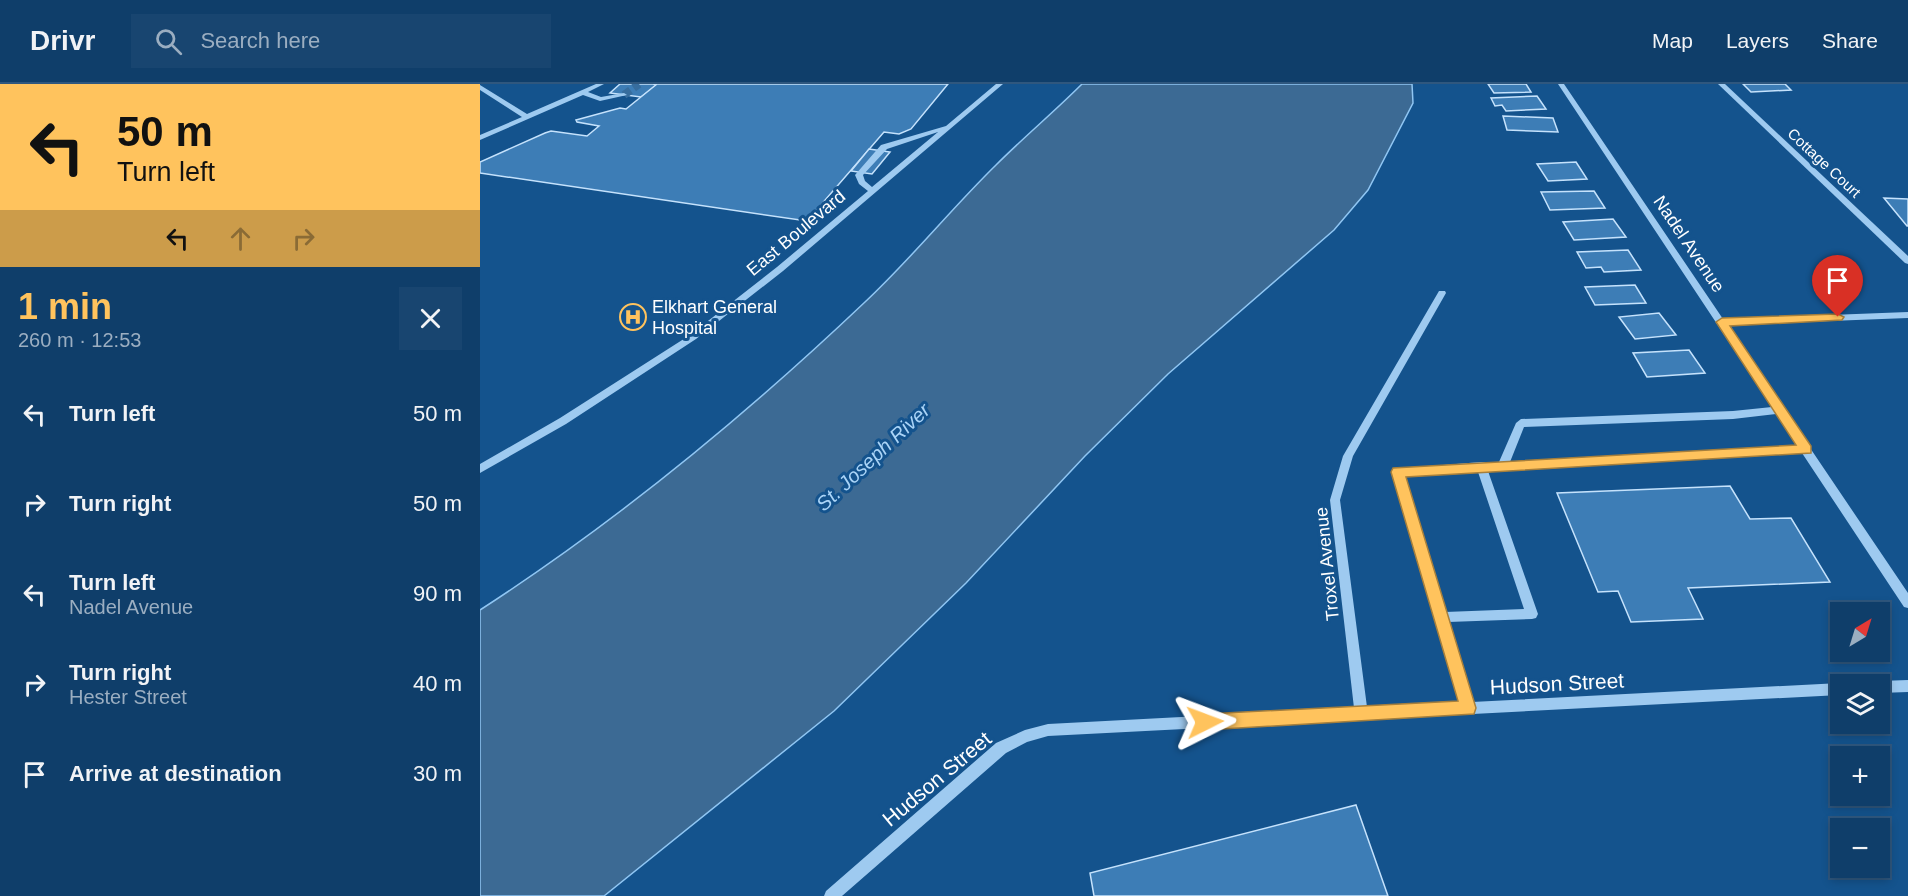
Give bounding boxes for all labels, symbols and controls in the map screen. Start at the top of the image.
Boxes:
search box [131,14,551,68]
text: Drivr [30,25,95,56]
icon: search [152,25,185,58]
text: Search here [200,28,320,53]
text: Map [1652,29,1693,52]
text: Layers [1726,29,1789,52]
text: Share [1822,29,1878,52]
icon: left [18,108,96,186]
text: 50 m [117,108,213,155]
street label: Cottage Court [1784,125,1865,201]
text: Turn left [117,157,215,187]
street label: East Boulevard [743,186,849,280]
street label: Nadel Avenue [1649,192,1729,296]
icon: left [161,222,194,255]
icon: ahead [224,222,257,255]
icon: right [287,222,320,255]
pin [1812,255,1863,317]
icon: arrive [1821,264,1854,297]
text: 1 min [18,286,112,327]
button: close [399,287,462,350]
place label: Elkhart General Hospital [652,297,777,338]
hospital icon: Elkhart General Hospital [618,302,648,332]
text: 260 m · 12:53 [18,329,141,351]
icon: left [18,398,51,431]
water label: St. Joseph River [812,398,935,515]
text: Turn left [69,401,155,426]
text: 50 m [413,401,462,426]
icon: right [18,488,51,521]
text: Turn right [69,491,171,516]
text: 50 m [413,491,462,516]
street label: Troxel Avenue [1311,506,1343,622]
text: Turn left [69,570,155,595]
icon: left [18,578,51,611]
text: 90 m [413,581,462,606]
text: Nadel Avenue [69,596,193,618]
north arrow [1830,602,1890,662]
map controls [1830,602,1890,878]
text: Turn right [69,660,171,685]
icon: right [18,668,51,701]
street label: Hudson Street [1489,668,1625,698]
text: 40 m [413,671,462,696]
button: layers [1830,674,1890,734]
text: Hester Street [69,686,187,708]
position arrow [1173,690,1237,754]
street label: Hudson Street [878,727,996,831]
button: + [1830,746,1890,806]
icon: arrive [18,758,51,791]
text: Arrive at destination [69,761,282,786]
text: 30 m [413,761,462,786]
button: − [1830,818,1890,878]

